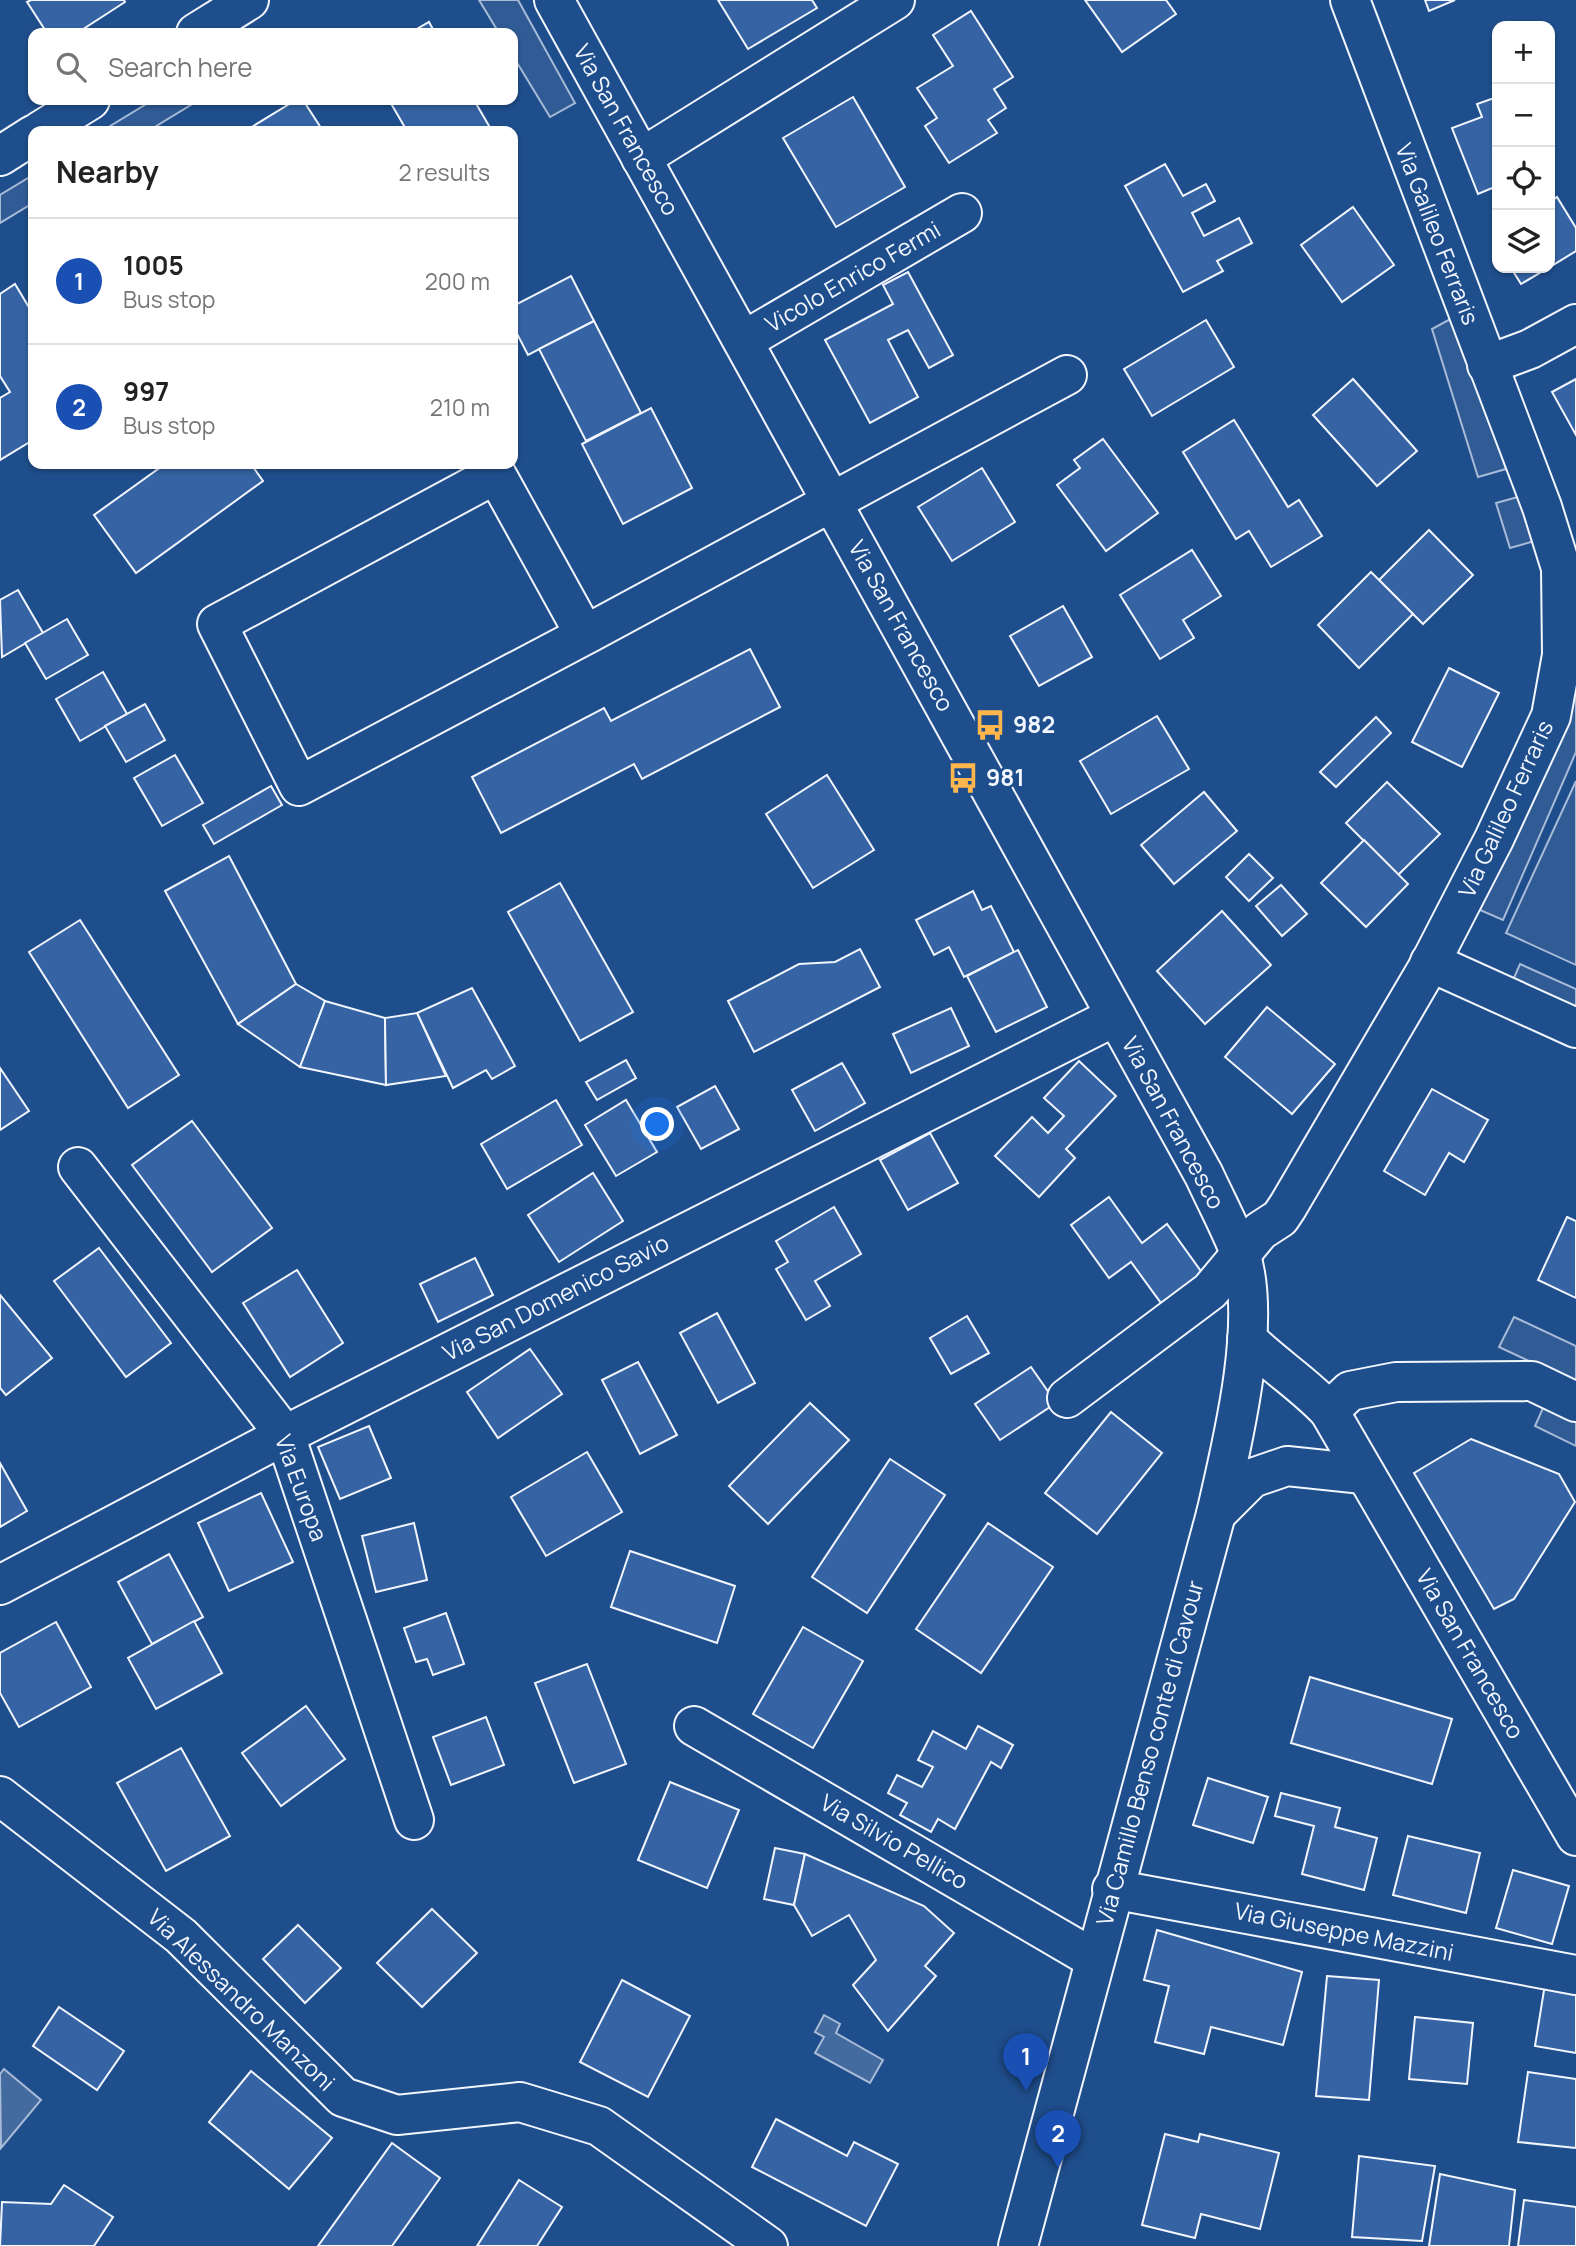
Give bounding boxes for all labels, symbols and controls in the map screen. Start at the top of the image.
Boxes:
map controls [1492,21,1555,273]
button: + [1492,21,1555,84]
search box [28,28,518,105]
street label: Via San Francesco [567,38,687,221]
icon: search [52,48,90,86]
text: Search here [108,49,253,85]
button: − [1492,84,1555,147]
street label: Via Galileo Ferraris [1389,138,1487,329]
button: locate [1492,147,1555,210]
text: Nearby [56,151,159,192]
text: 2 results [398,156,490,188]
button: layers [1492,210,1555,273]
street label: Vicolo Enrico Fermi [759,213,946,339]
text: 1005 [123,247,184,283]
text: 1 [74,265,84,297]
text: 200 m [425,265,490,297]
text: Bus stop [123,283,215,315]
text: 997 [123,373,169,409]
text: 2 [72,391,86,423]
text: 210 m [430,391,490,423]
text: Bus stop [123,409,215,441]
street label: Via San Francesco [842,534,962,717]
bus stop icon: 982 [973,708,1007,742]
place label: 982 [1013,708,1055,740]
street label: Via Galileo Ferraris [1450,715,1560,902]
bus stop icon: 981 [946,761,980,795]
place label: 981 [986,761,1024,793]
street label: Via San Francesco [1115,1031,1233,1214]
your location [640,1107,674,1141]
street label: Via San Domenico Savio [437,1226,674,1368]
street label: Via Europa [268,1430,336,1545]
street label: Via San Francesco [1409,1563,1532,1744]
street label: Via Camillo Benso conte di Cavour [1088,1577,1211,1929]
street label: Via Silvio Pellico [815,1786,974,1896]
street label: Via Giuseppe Mazzini [1232,1894,1457,1968]
street label: Via Alessandro Manzoni [141,1901,343,2097]
pin: 1 [1003,2033,1049,2091]
pin: 2 [1035,2110,1081,2168]

